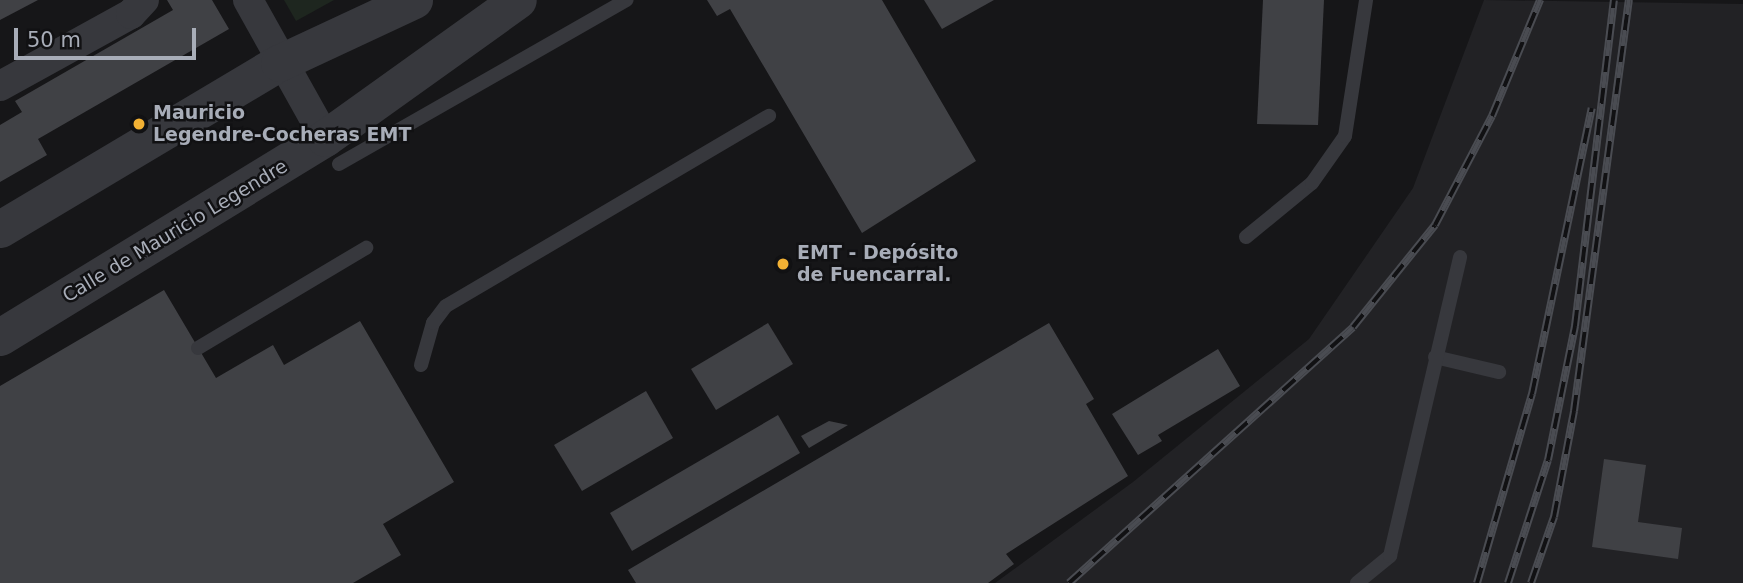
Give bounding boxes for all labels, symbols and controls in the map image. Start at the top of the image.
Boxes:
scale bar [18,14,200,58]
text: 50 m [27,28,81,52]
place label: Mauricio Legendre-Cocheras EMT [153,102,411,146]
marker: Mauricio Legendre-Cocheras EMT [131,116,147,132]
street label: Calle de Mauricio Legendre [58,155,292,307]
place label: EMT - Depósito de Fuencarral. [797,242,958,286]
marker: EMT - Depósito de Fuencarral. [775,256,791,272]

